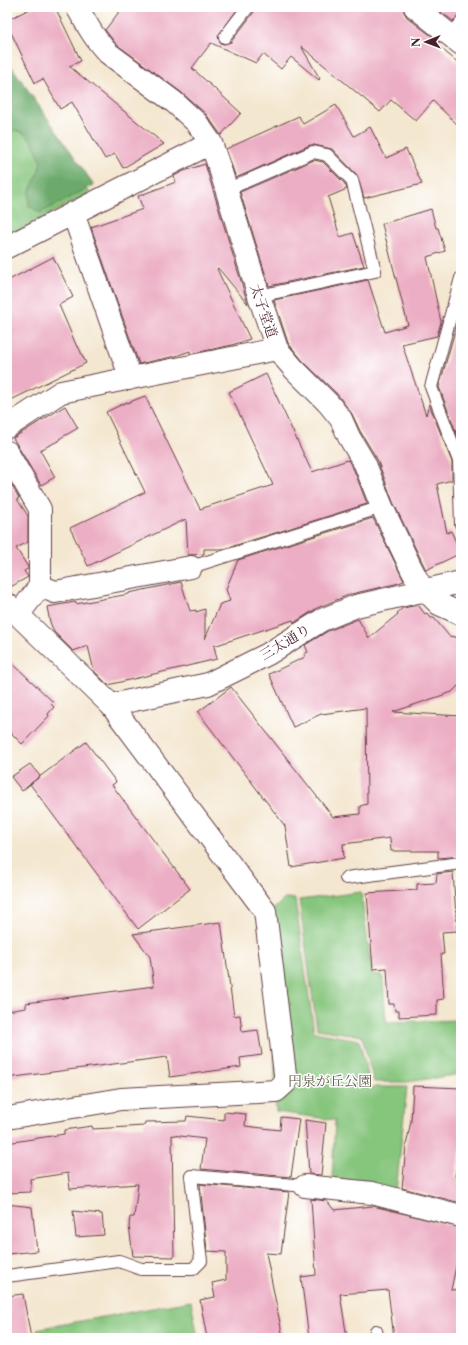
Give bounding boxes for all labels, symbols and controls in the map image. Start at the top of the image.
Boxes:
north arrow [406,22,446,62]
text: N [409,37,423,47]
street label: 太子堂道 [246,282,282,340]
street label: 三太通り [256,620,314,664]
park label: 円泉が丘公園 [288,1072,372,1090]

